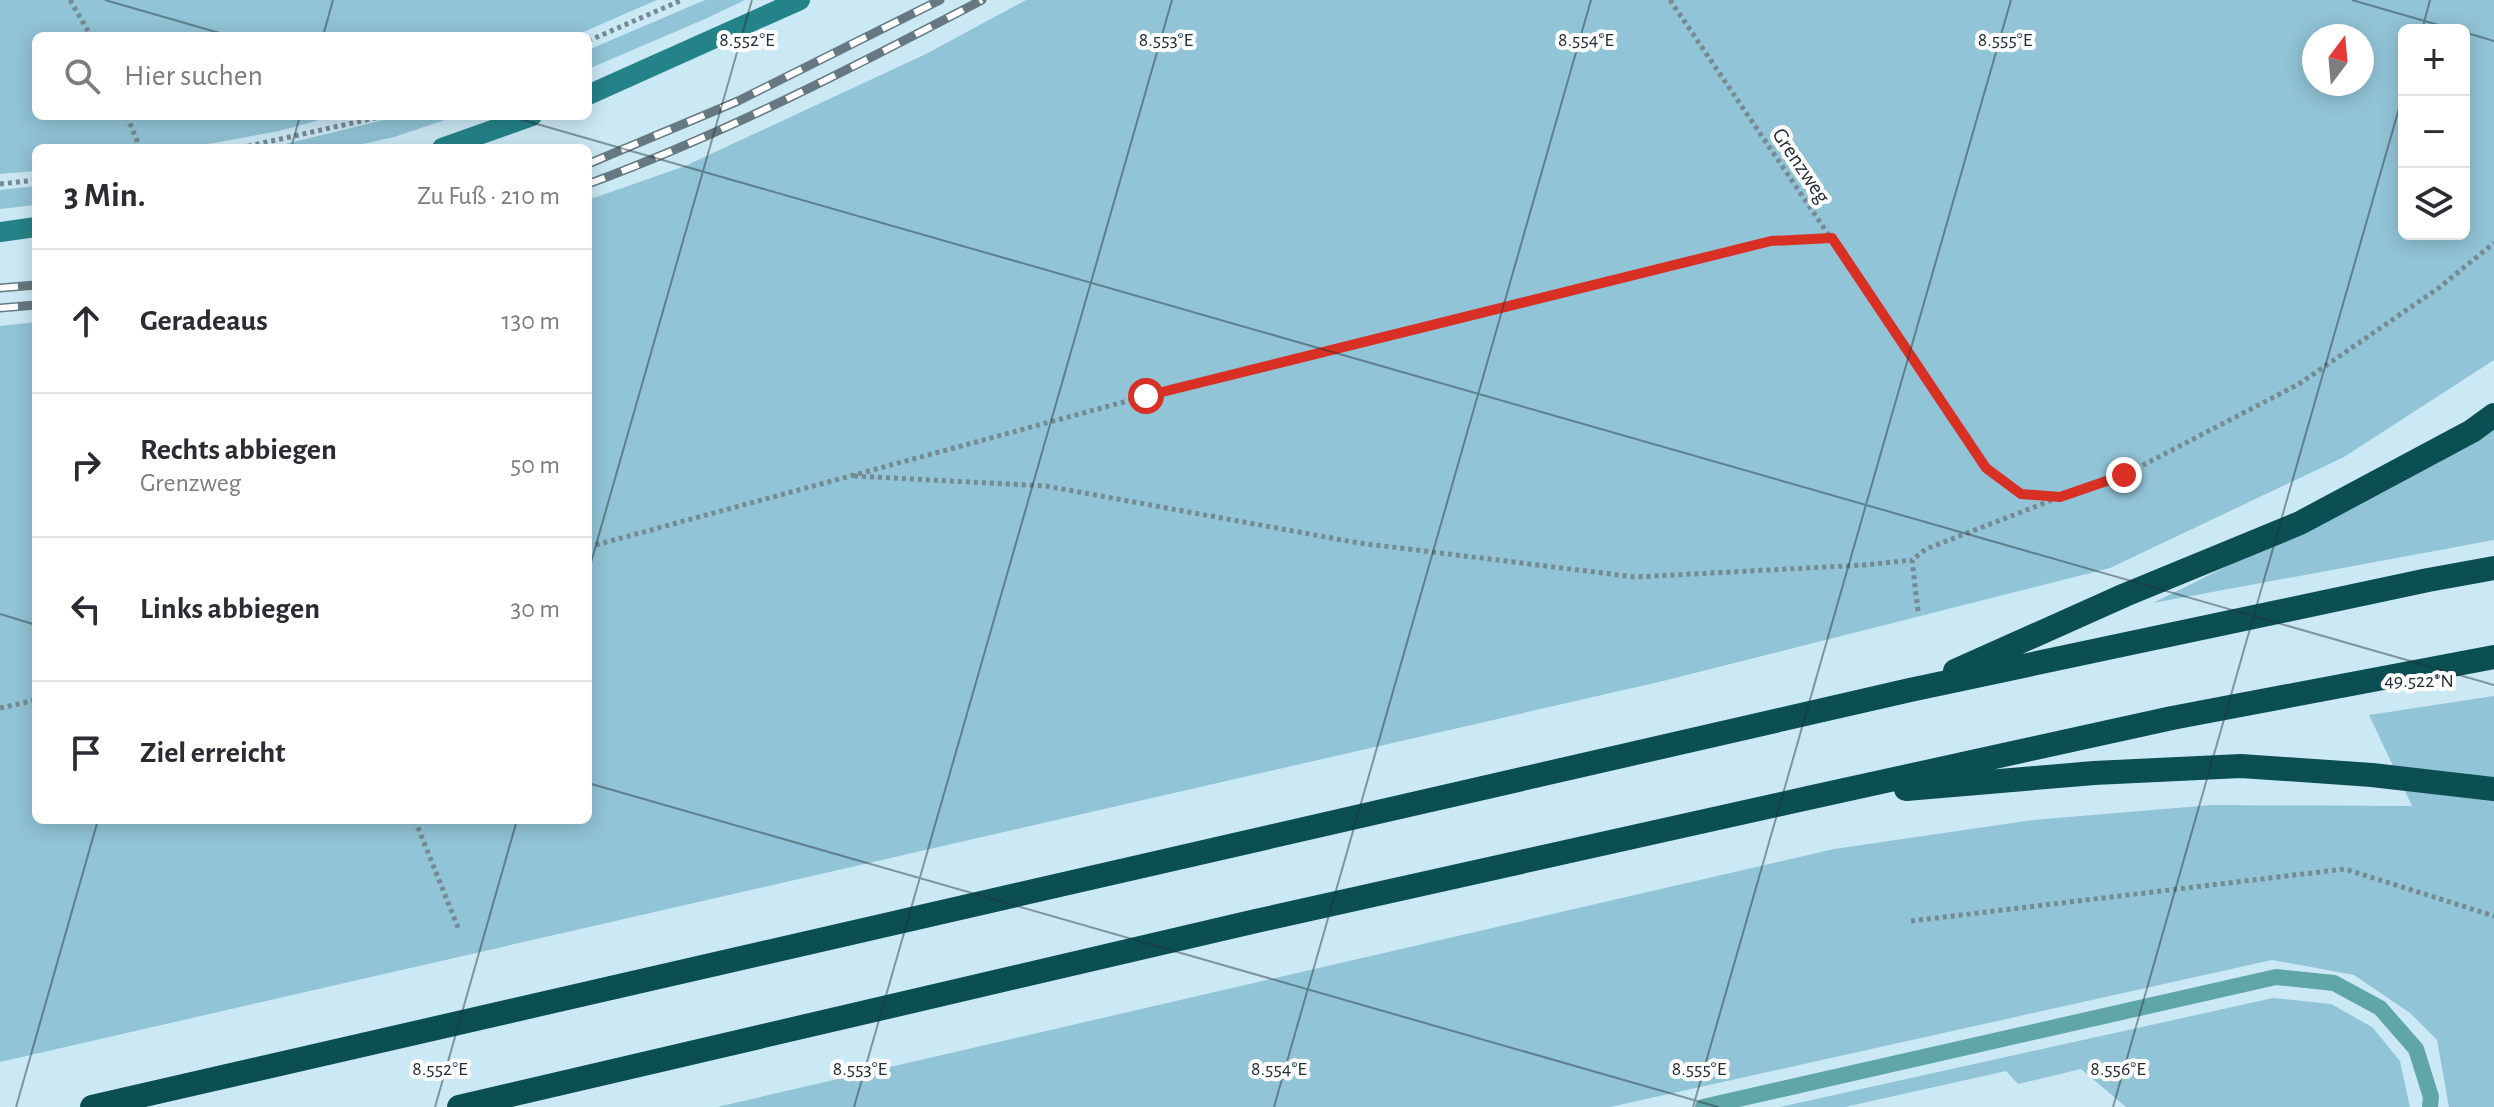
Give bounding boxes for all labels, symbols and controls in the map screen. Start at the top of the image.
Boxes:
north arrow [2302,24,2374,96]
map controls [2398,24,2470,240]
button: + [2398,24,2470,96]
text: 8.552°E [719,30,775,50]
text: 8.553°E [1139,30,1194,50]
text: 8.554°E [1558,30,1614,50]
text: 8.555°E [1978,30,2033,50]
search box [32,32,592,120]
icon: search [60,54,104,98]
text: Hier suchen [124,61,263,91]
button: − [2398,96,2470,168]
street label: Grenzweg [1768,124,1834,207]
button: layers [2398,168,2470,240]
text: 3 Min. [64,179,146,213]
text: Zu Fuß · 210 m [417,183,560,209]
icon: ahead [64,299,108,343]
text: Geradeaus [140,306,268,336]
text: 130 m [502,308,560,334]
route start [1128,378,1164,414]
text: Rechts abbiegen [140,435,337,465]
icon: right [64,443,108,487]
text: 50 m [510,452,560,478]
route end [2106,457,2142,493]
text: Grenzweg [140,470,241,496]
icon: left [64,587,108,631]
text: Links abbiegen [140,594,320,624]
text: 30 m [510,596,560,622]
text: 49.522°N [2384,671,2454,691]
icon: arrive [64,731,108,775]
text: Ziel erreicht [140,738,285,768]
text: 8.552°E [412,1059,468,1079]
text: 8.553°E [833,1059,888,1079]
text: 8.554°E [1251,1059,1307,1079]
text: 8.555°E [1672,1059,1727,1079]
text: 8.556°E [2090,1059,2146,1079]

